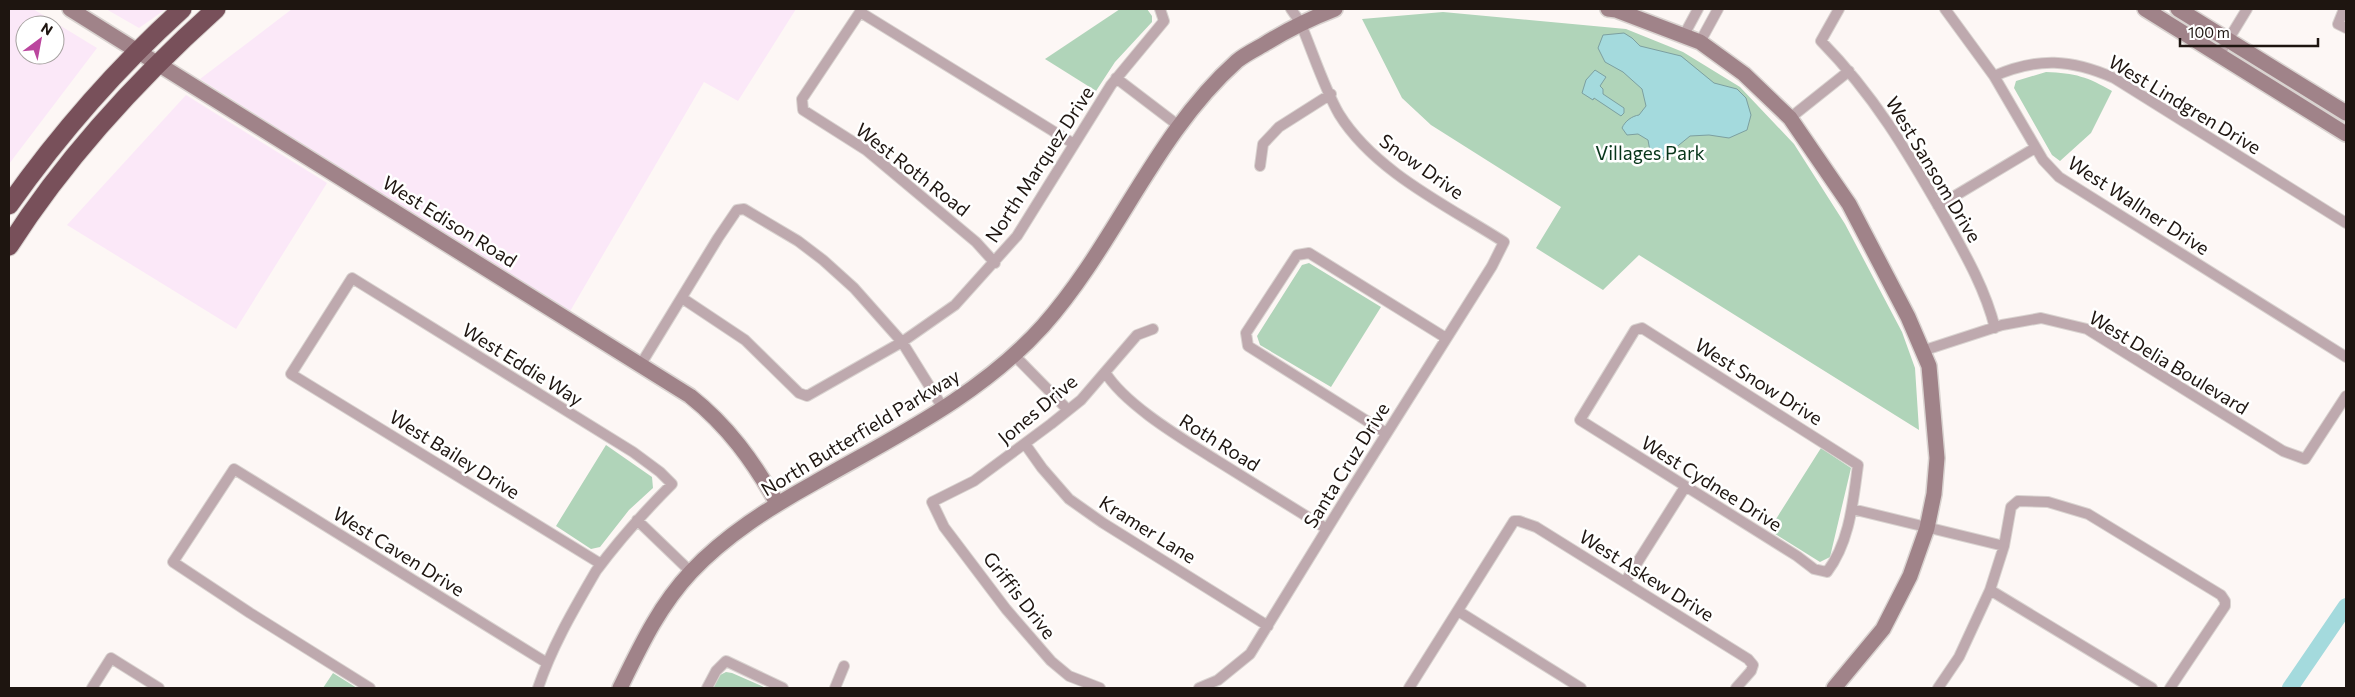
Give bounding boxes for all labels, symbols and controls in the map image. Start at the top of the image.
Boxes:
north arrow [15,15,65,65]
scale bar [2180,15,2318,47]
text: N [38,19,56,39]
text: 100 m [2188,23,2230,41]
street label: West Lindgren Drive [2105,49,2265,159]
street label: North Marquez Drive [980,82,1098,246]
street label: West Sansom Drive [1881,92,1987,246]
street label: West Roth Road [852,117,974,221]
street label: Snow Drive [1375,129,1469,203]
park label: Villages Park [1595,141,1705,164]
street label: West Wallner Drive [2064,151,2214,259]
street label: West Edison Road [379,170,521,272]
street label: West Delia Boulevard [2085,305,2253,419]
street label: West Eddie Way [458,318,588,410]
street label: West Snow Drive [1691,333,1827,429]
street label: North Butterfield Parkway [756,363,964,500]
street label: Jones Drive [993,369,1081,449]
street label: Santa Cruz Drive [1298,398,1394,532]
street label: West Bailey Drive [386,405,524,503]
street label: Roth Road [1176,408,1264,476]
street label: West Cydnee Drive [1637,430,1787,536]
street label: Kramer Lane [1095,490,1201,568]
street label: West Caven Drive [329,501,469,601]
street label: West Askew Drive [1576,524,1718,626]
street label: Griffis Drive [979,547,1061,643]

